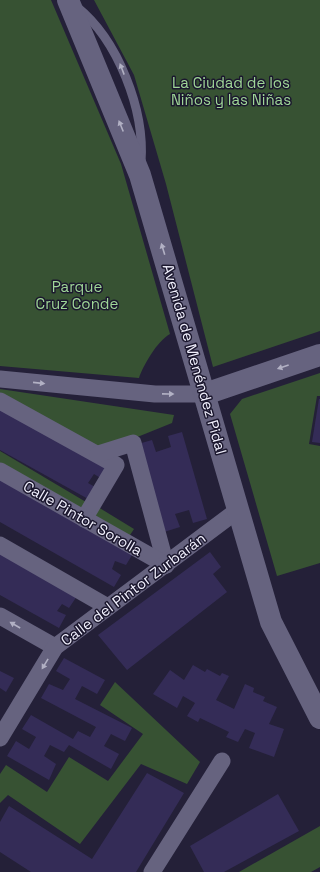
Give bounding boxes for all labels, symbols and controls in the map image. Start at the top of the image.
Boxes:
one-way arrow [118,63,124,75]
park label: La Ciudad de los Niños y las Niñas [171,73,291,109]
one-way arrow [117,120,123,132]
one-way arrow [160,243,166,255]
street label: Avenida de Menéndez Pidal [159,262,231,456]
park label: Parque Cruz Conde [36,277,118,313]
one-way arrow [277,365,289,371]
one-way arrow [33,380,45,386]
one-way arrow [162,391,175,397]
street label: Calle Pintor Sorolla [20,476,146,560]
street label: Calle del Pintor Zurbarán [57,528,209,650]
one-way arrow [9,621,21,628]
one-way arrow [41,658,48,670]

